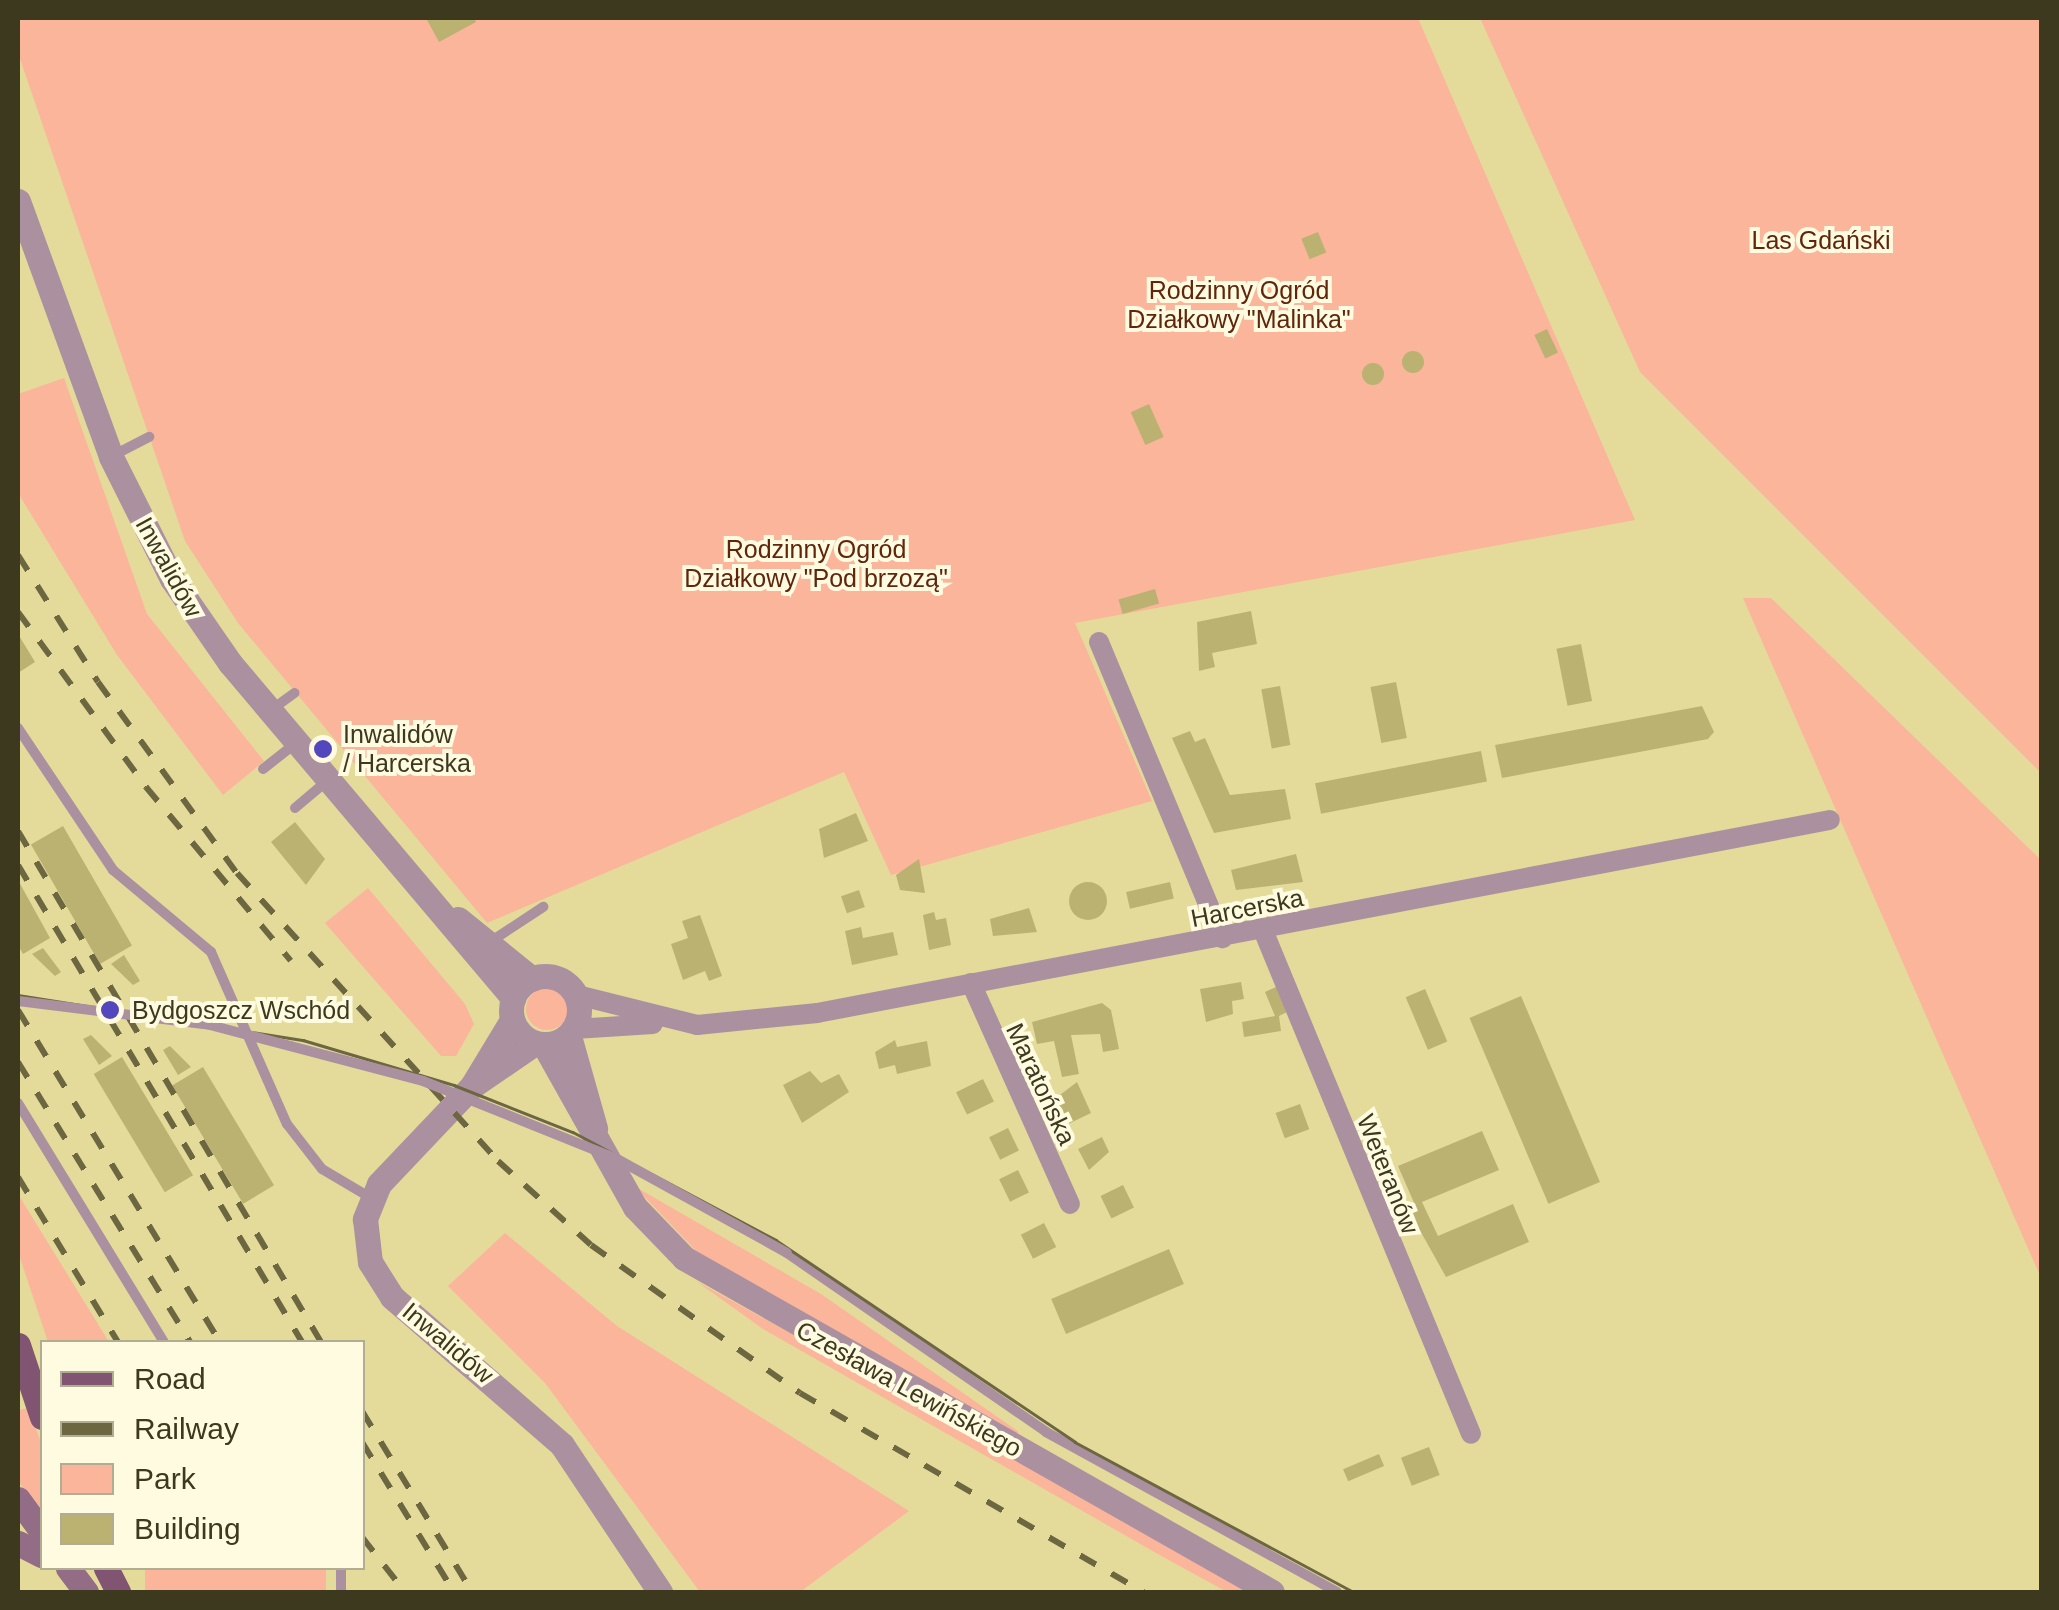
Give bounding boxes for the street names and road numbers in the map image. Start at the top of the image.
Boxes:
street label: Inwalidów [129,512,209,622]
street label: Harcerska [1188,882,1306,934]
street label: Maratońska [1000,1018,1082,1150]
street label: Weteranów [1350,1110,1426,1238]
street label: Inwalidów [396,1296,500,1390]
street label: Czesława Lewińskiego [791,1315,1027,1463]

